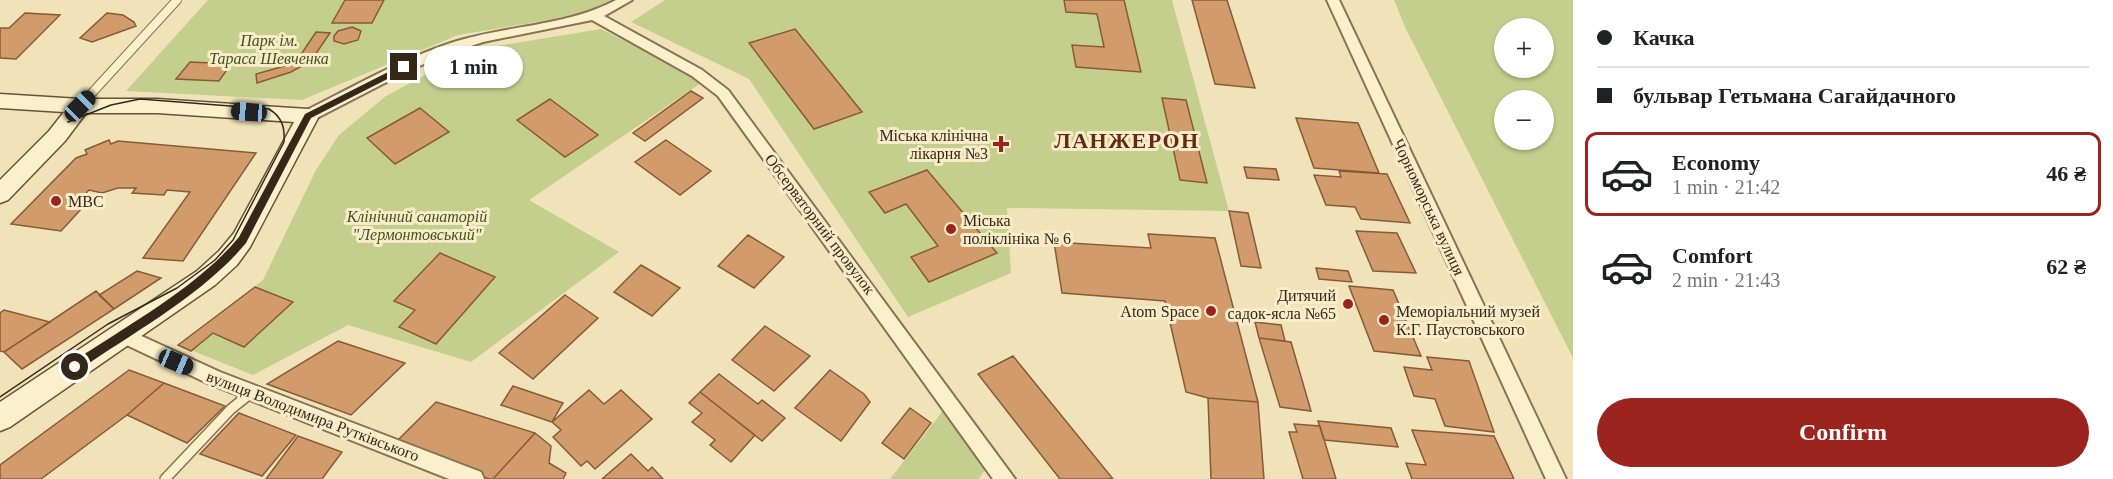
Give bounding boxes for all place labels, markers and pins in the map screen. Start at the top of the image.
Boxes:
place label: Міська клінічна лікарня №3 [879,127,988,163]
marker: Міська клінічна лікарня №3 [992,135,1010,153]
place label: МВС [68,193,104,210]
marker: МВС [49,194,63,208]
place label: Міська поліклініка № 6 [963,212,1071,247]
marker: Міська поліклініка № 6 [944,222,958,236]
place label: Дитячий садок-ясла №65 [1228,287,1336,323]
marker: Дитячий садок-ясла №65 [1341,297,1355,311]
place label: Atom Space [1120,303,1199,321]
place label: Меморіальний музей К.Г. Паустовського [1396,303,1540,339]
marker: Atom Space [1204,304,1218,318]
marker: Меморіальний музей К.Г. Паустовського [1377,313,1391,327]

